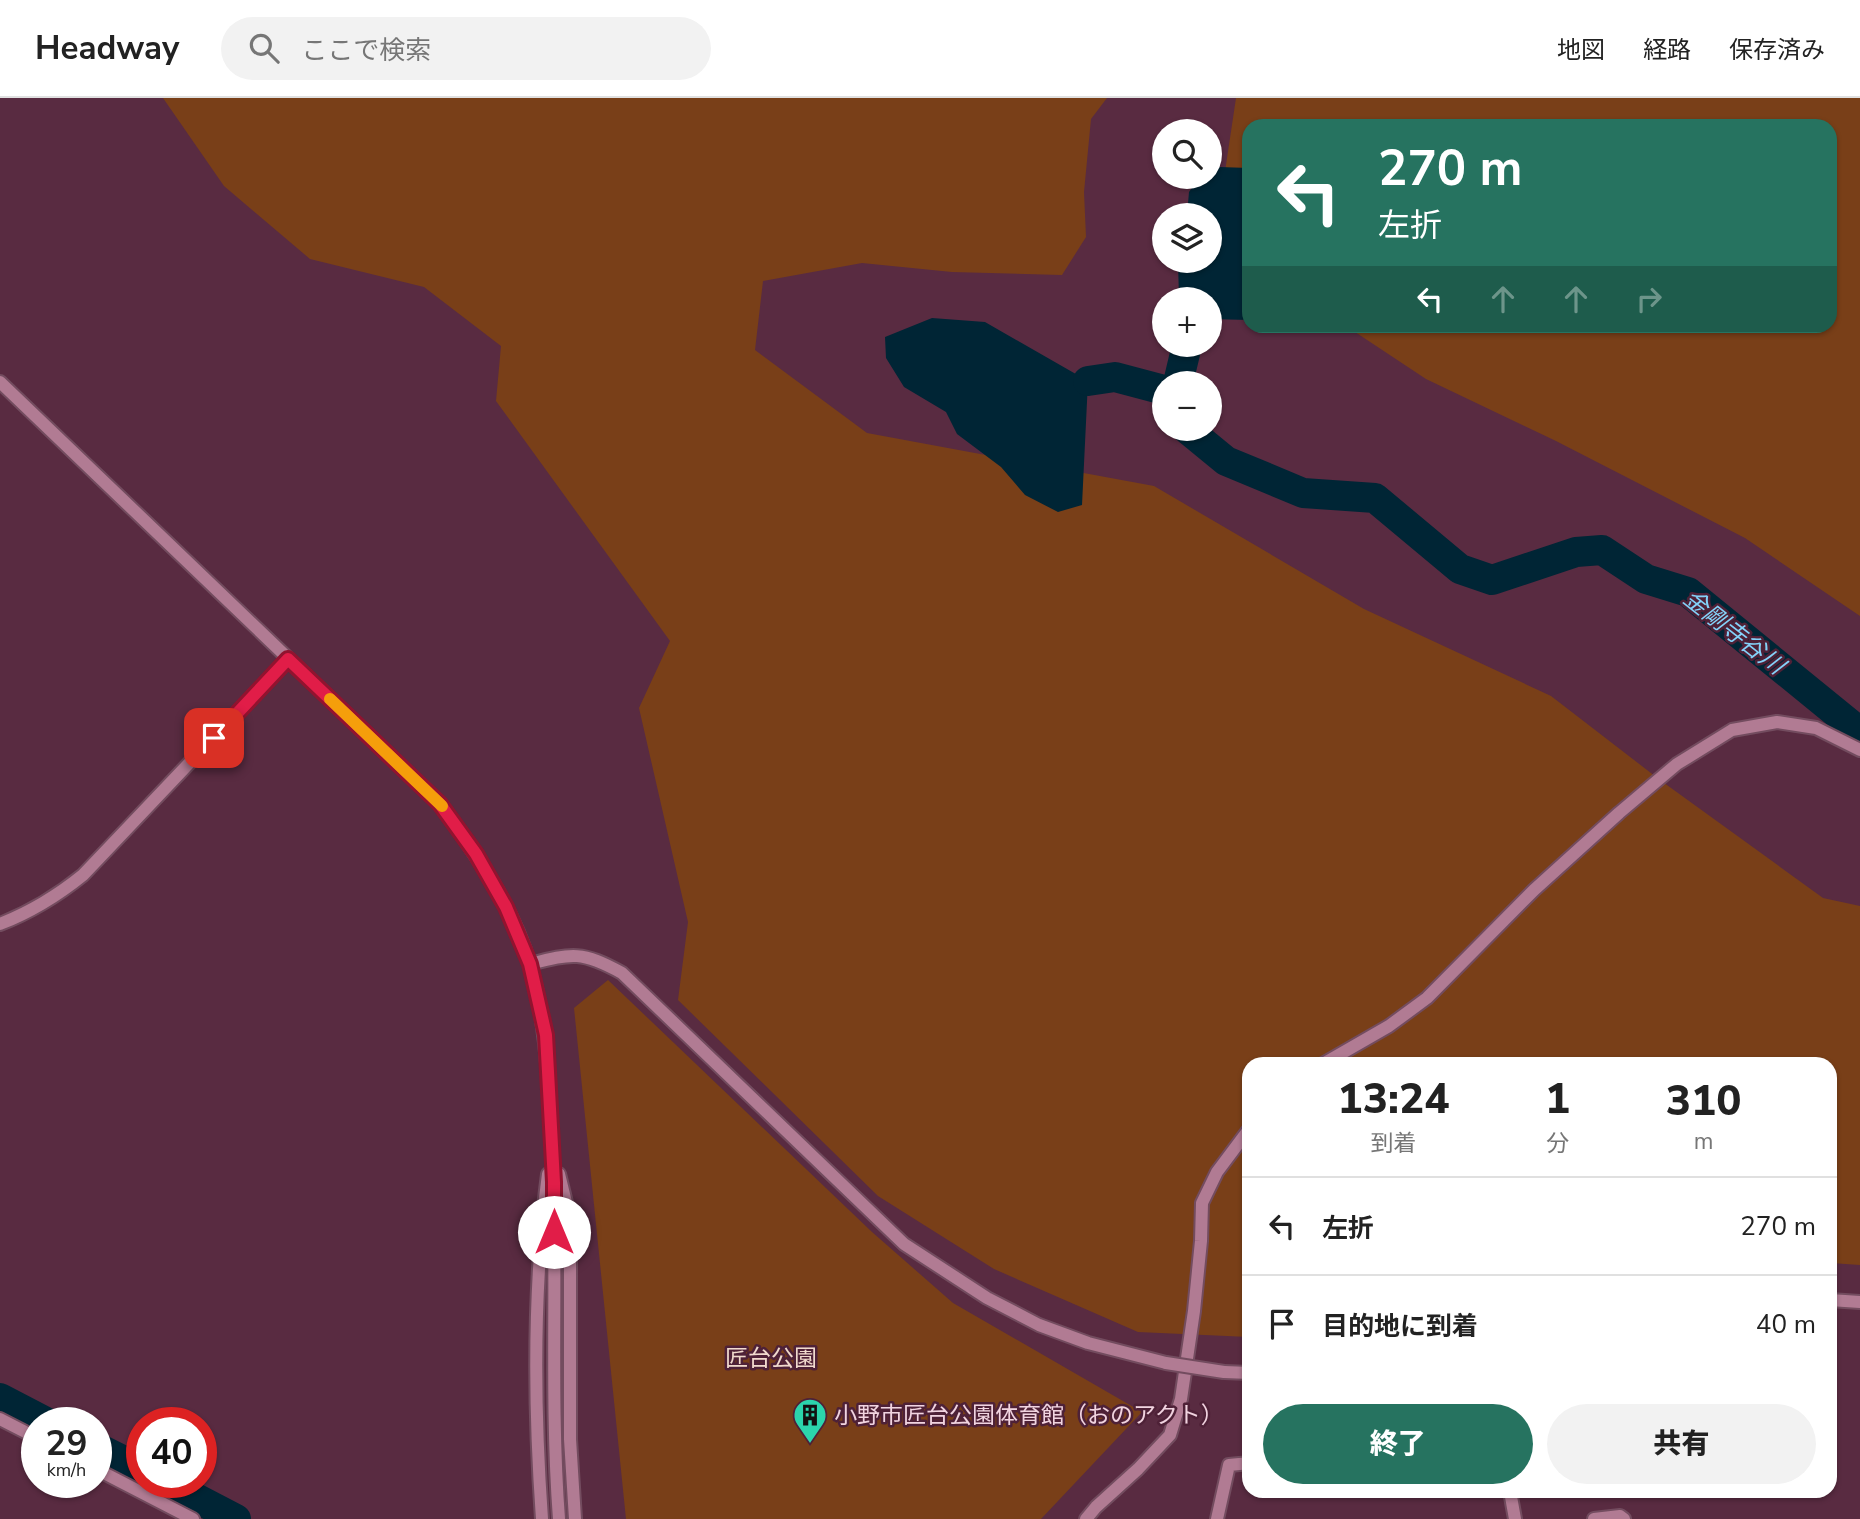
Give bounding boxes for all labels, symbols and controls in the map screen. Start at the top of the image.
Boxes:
search box [221,17,711,80]
text: Headway [35,26,179,71]
icon: search [245,29,283,67]
text: ここで検索 [301,33,431,68]
text: 地図 [1557,34,1605,66]
text: 経路 [1643,34,1691,66]
text: 保存済み [1729,34,1825,66]
map controls [1152,119,1222,441]
button: search [1152,119,1222,189]
text: 270 m [1378,135,1522,202]
icon: left [1263,147,1354,238]
button: layers [1152,203,1222,273]
text: 左折 [1378,204,1442,247]
icon: left [1411,280,1449,318]
icon: ahead [1484,280,1522,318]
icon: ahead [1557,280,1595,318]
icon: right [1630,280,1668,318]
button: + [1152,287,1222,357]
button: − [1152,371,1222,441]
water label: 金剛寺谷川 [1677,582,1793,683]
pin [184,708,244,768]
icon: arrive [195,719,233,757]
text: 13:24 [1338,1071,1449,1128]
text: 1 [1545,1071,1570,1128]
text: 310 [1666,1073,1741,1130]
text: m [1694,1126,1713,1157]
text: 到着 [1370,1128,1416,1159]
text: 分 [1546,1128,1569,1159]
position arrow [517,1195,591,1269]
icon: left [1263,1207,1301,1245]
text: 270 m [1740,1209,1816,1244]
text: 左折 [1322,1211,1374,1246]
icon: arrive [1263,1305,1301,1343]
text: 40 m [1756,1307,1816,1342]
text: 目的地に到着 [1322,1309,1478,1344]
park label: 匠台公園 [725,1343,817,1374]
building icon: 小野市匠台公園体育館（おのアクト） [791,1396,829,1445]
place label: 小野市匠台公園体育館（おのアクト） [834,1400,1224,1431]
button: 終了 [1263,1404,1533,1484]
button: 共有 [1547,1404,1816,1484]
speed limit sign: 40 [126,1407,217,1498]
text: 29 [45,1420,88,1467]
text: km/h [47,1458,86,1482]

